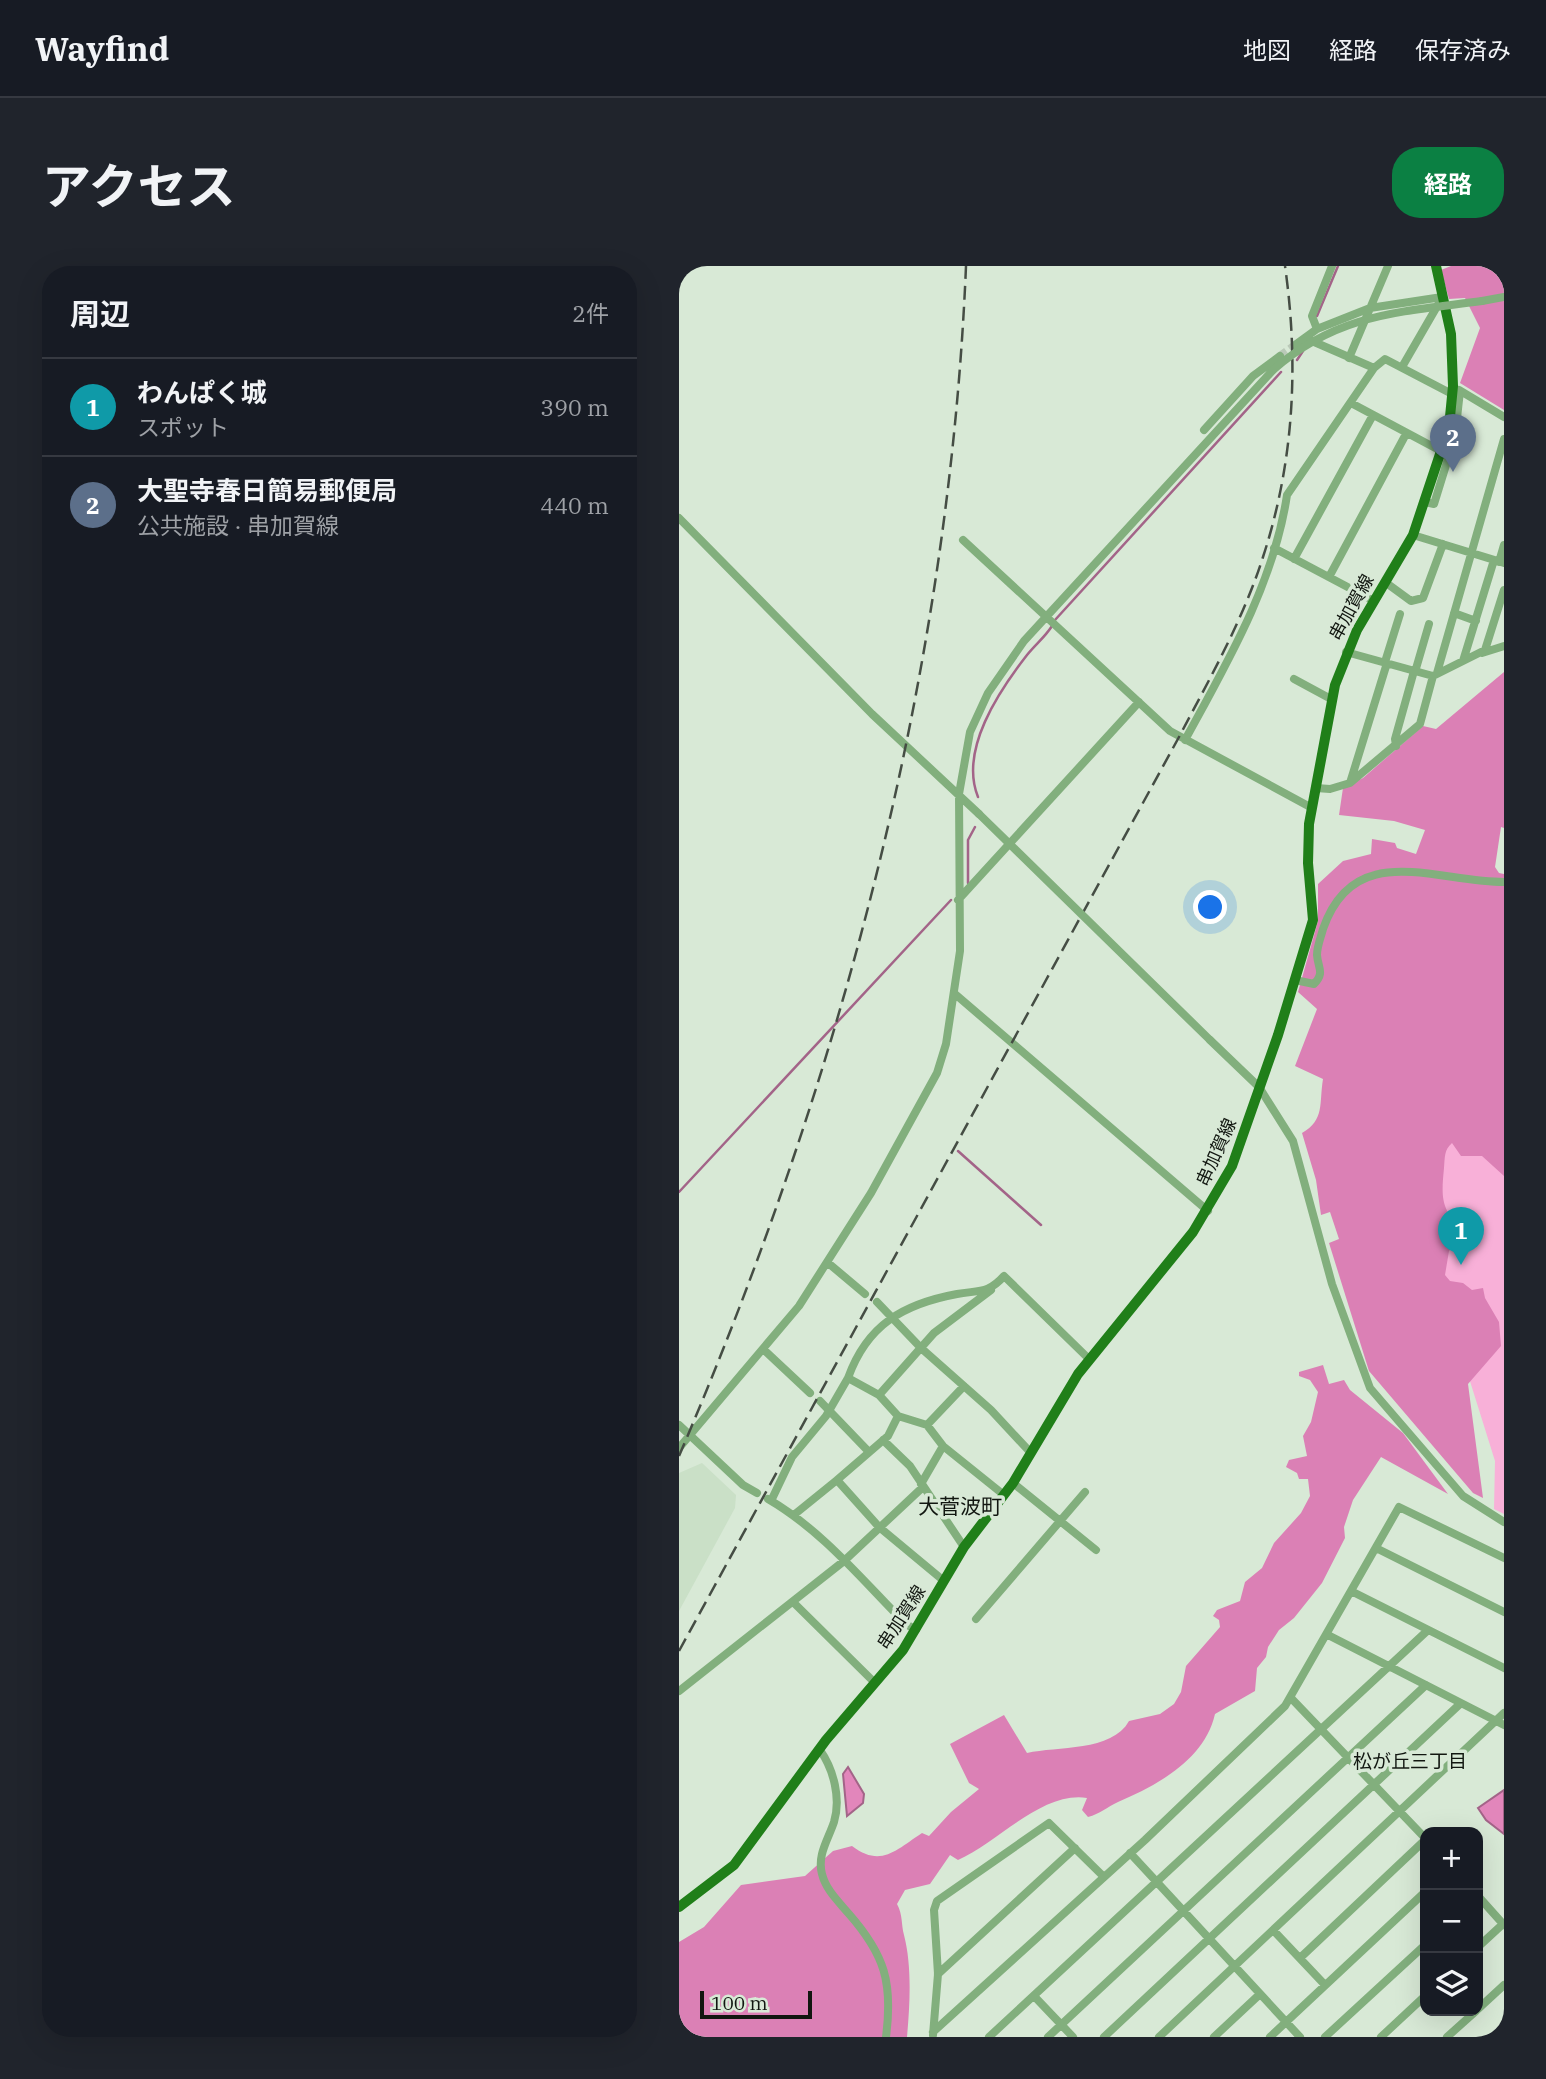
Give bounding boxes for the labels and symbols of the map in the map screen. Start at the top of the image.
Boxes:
pin: 2 [1430,414,1476,472]
street label: 串加賀線 [1323,570,1379,644]
your location [1193,890,1227,924]
street label: 串加賀線 [1191,1114,1241,1190]
pin: 1 [1438,1207,1484,1265]
district label: 大菅波町 [918,1492,1002,1520]
street label: 串加賀線 [872,1581,930,1653]
district label: 松が丘三丁目 [1353,1749,1467,1773]
scale bar [700,1988,812,2020]

